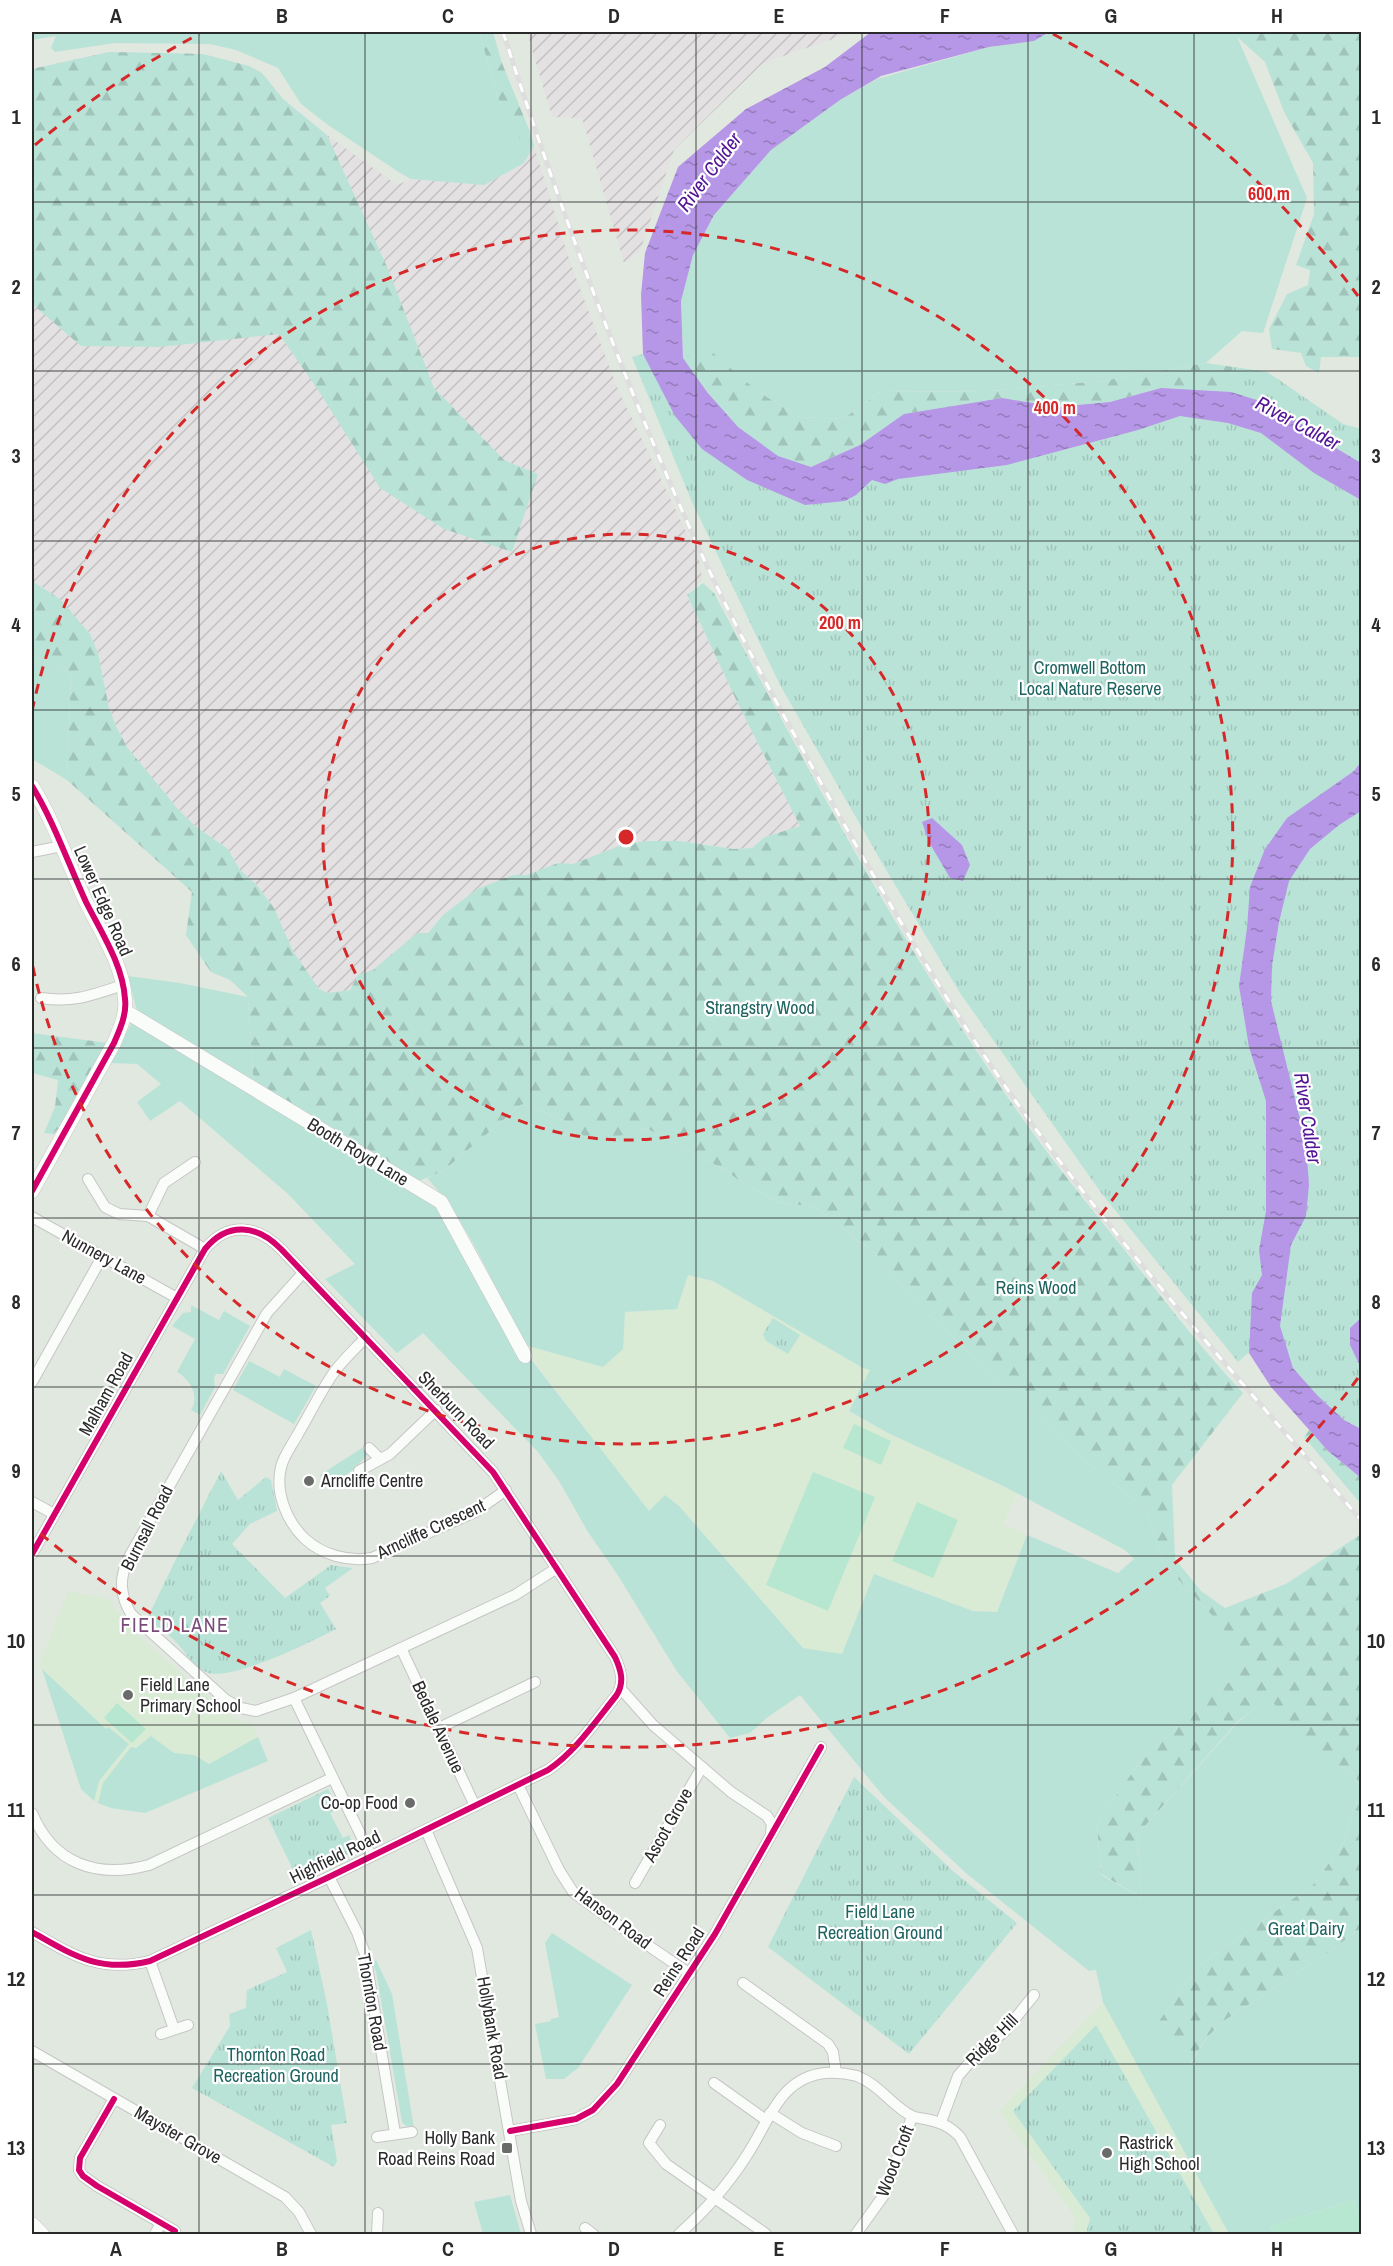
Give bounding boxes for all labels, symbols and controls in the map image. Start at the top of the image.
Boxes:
text: A [110,2,122,29]
text: B [276,2,288,29]
text: C [442,2,454,29]
text: D [608,2,620,29]
text: E [774,2,785,29]
text: F [940,2,950,29]
text: G [1105,2,1117,29]
text: H [1271,2,1283,29]
text: 1 [11,103,21,130]
text: 1 [1371,103,1381,130]
water label: River Calder [670,126,747,217]
text: 600 m [1248,181,1290,206]
text: 2 [11,273,21,300]
text: 2 [1371,273,1381,300]
water label: River Calder [1251,389,1346,456]
text: 400 m [1034,395,1076,420]
text: 3 [11,442,21,469]
text: 3 [1371,442,1381,469]
text: 200 m [819,610,861,635]
text: 4 [11,611,21,638]
text: 4 [1371,611,1381,638]
park label: Cromwell Bottom Local Nature Reserve [1019,655,1161,701]
text: 5 [11,780,21,807]
text: 5 [1371,780,1381,807]
centre of rings [616,827,636,847]
street label: Lower Edge Road [68,842,139,960]
text: 6 [11,950,21,977]
text: 6 [1371,950,1381,977]
park label: Strangstry Wood [705,995,815,1020]
water label: River Calder [1288,1070,1329,1166]
street label: Booth Royd Lane [303,1111,414,1192]
text: 7 [11,1119,21,1146]
text: 7 [1371,1119,1381,1146]
street label: Nunnery Lane [58,1223,151,1290]
park label: Reins Wood [996,1275,1076,1300]
text: 8 [11,1288,21,1315]
text: 8 [1371,1288,1381,1315]
street label: Malham Road [72,1348,139,1440]
street label: Sherburn Road [413,1365,500,1454]
text: 9 [11,1457,21,1484]
text: 9 [1371,1457,1381,1484]
place label: Arncliffe Centre [320,1468,423,1493]
marker: Arncliffe Centre [302,1474,316,1488]
street label: Burnsall Road [114,1481,179,1575]
street label: Arncliffe Crescent [372,1492,489,1565]
district label: FIELD LANE [121,1611,229,1638]
text: 10 [7,1627,25,1654]
text: 10 [1367,1627,1385,1654]
place label: Field Lane Primary School [140,1672,241,1718]
street label: Bedale Avenue [406,1677,471,1777]
marker: Field Lane Primary School [121,1688,135,1702]
street label: Ascot Grove [636,1783,698,1867]
place label: Co-op Food [321,1790,398,1815]
text: 11 [7,1796,26,1823]
marker: Co-op Food [403,1796,417,1810]
text: 11 [1367,1796,1386,1823]
street label: Highfield Road [285,1824,385,1889]
street label: Hanson Road [570,1880,657,1955]
park label: Field Lane Recreation Ground [817,1899,943,1945]
park label: Great Dairy [1268,1916,1345,1941]
street label: Reins Road [647,1922,710,2001]
street label: Thornton Road [352,1951,393,2053]
text: 12 [7,1965,25,1992]
text: 12 [1367,1965,1385,1992]
street label: Hollybank Road [471,1974,514,2081]
street label: Ridge Hill [960,2008,1023,2071]
park label: Thornton Road Recreation Ground [213,2042,339,2088]
street label: Mayster Grove [130,2100,226,2170]
street label: Wood Croft [870,2122,920,2200]
place label: Holly Bank Road Reins Road [378,2125,496,2171]
place label: Rastrick High School [1119,2130,1199,2176]
text: 13 [7,2134,25,2161]
text: 13 [1367,2134,1385,2161]
marker: Holly Bank Road Reins Road [500,2141,514,2155]
marker: Rastrick High School [1100,2146,1114,2160]
text: A [110,2235,122,2262]
text: B [276,2235,288,2262]
text: C [442,2235,454,2262]
text: D [608,2235,620,2262]
text: E [774,2235,785,2262]
text: F [940,2235,950,2262]
text: G [1105,2235,1117,2262]
text: H [1271,2235,1283,2262]

